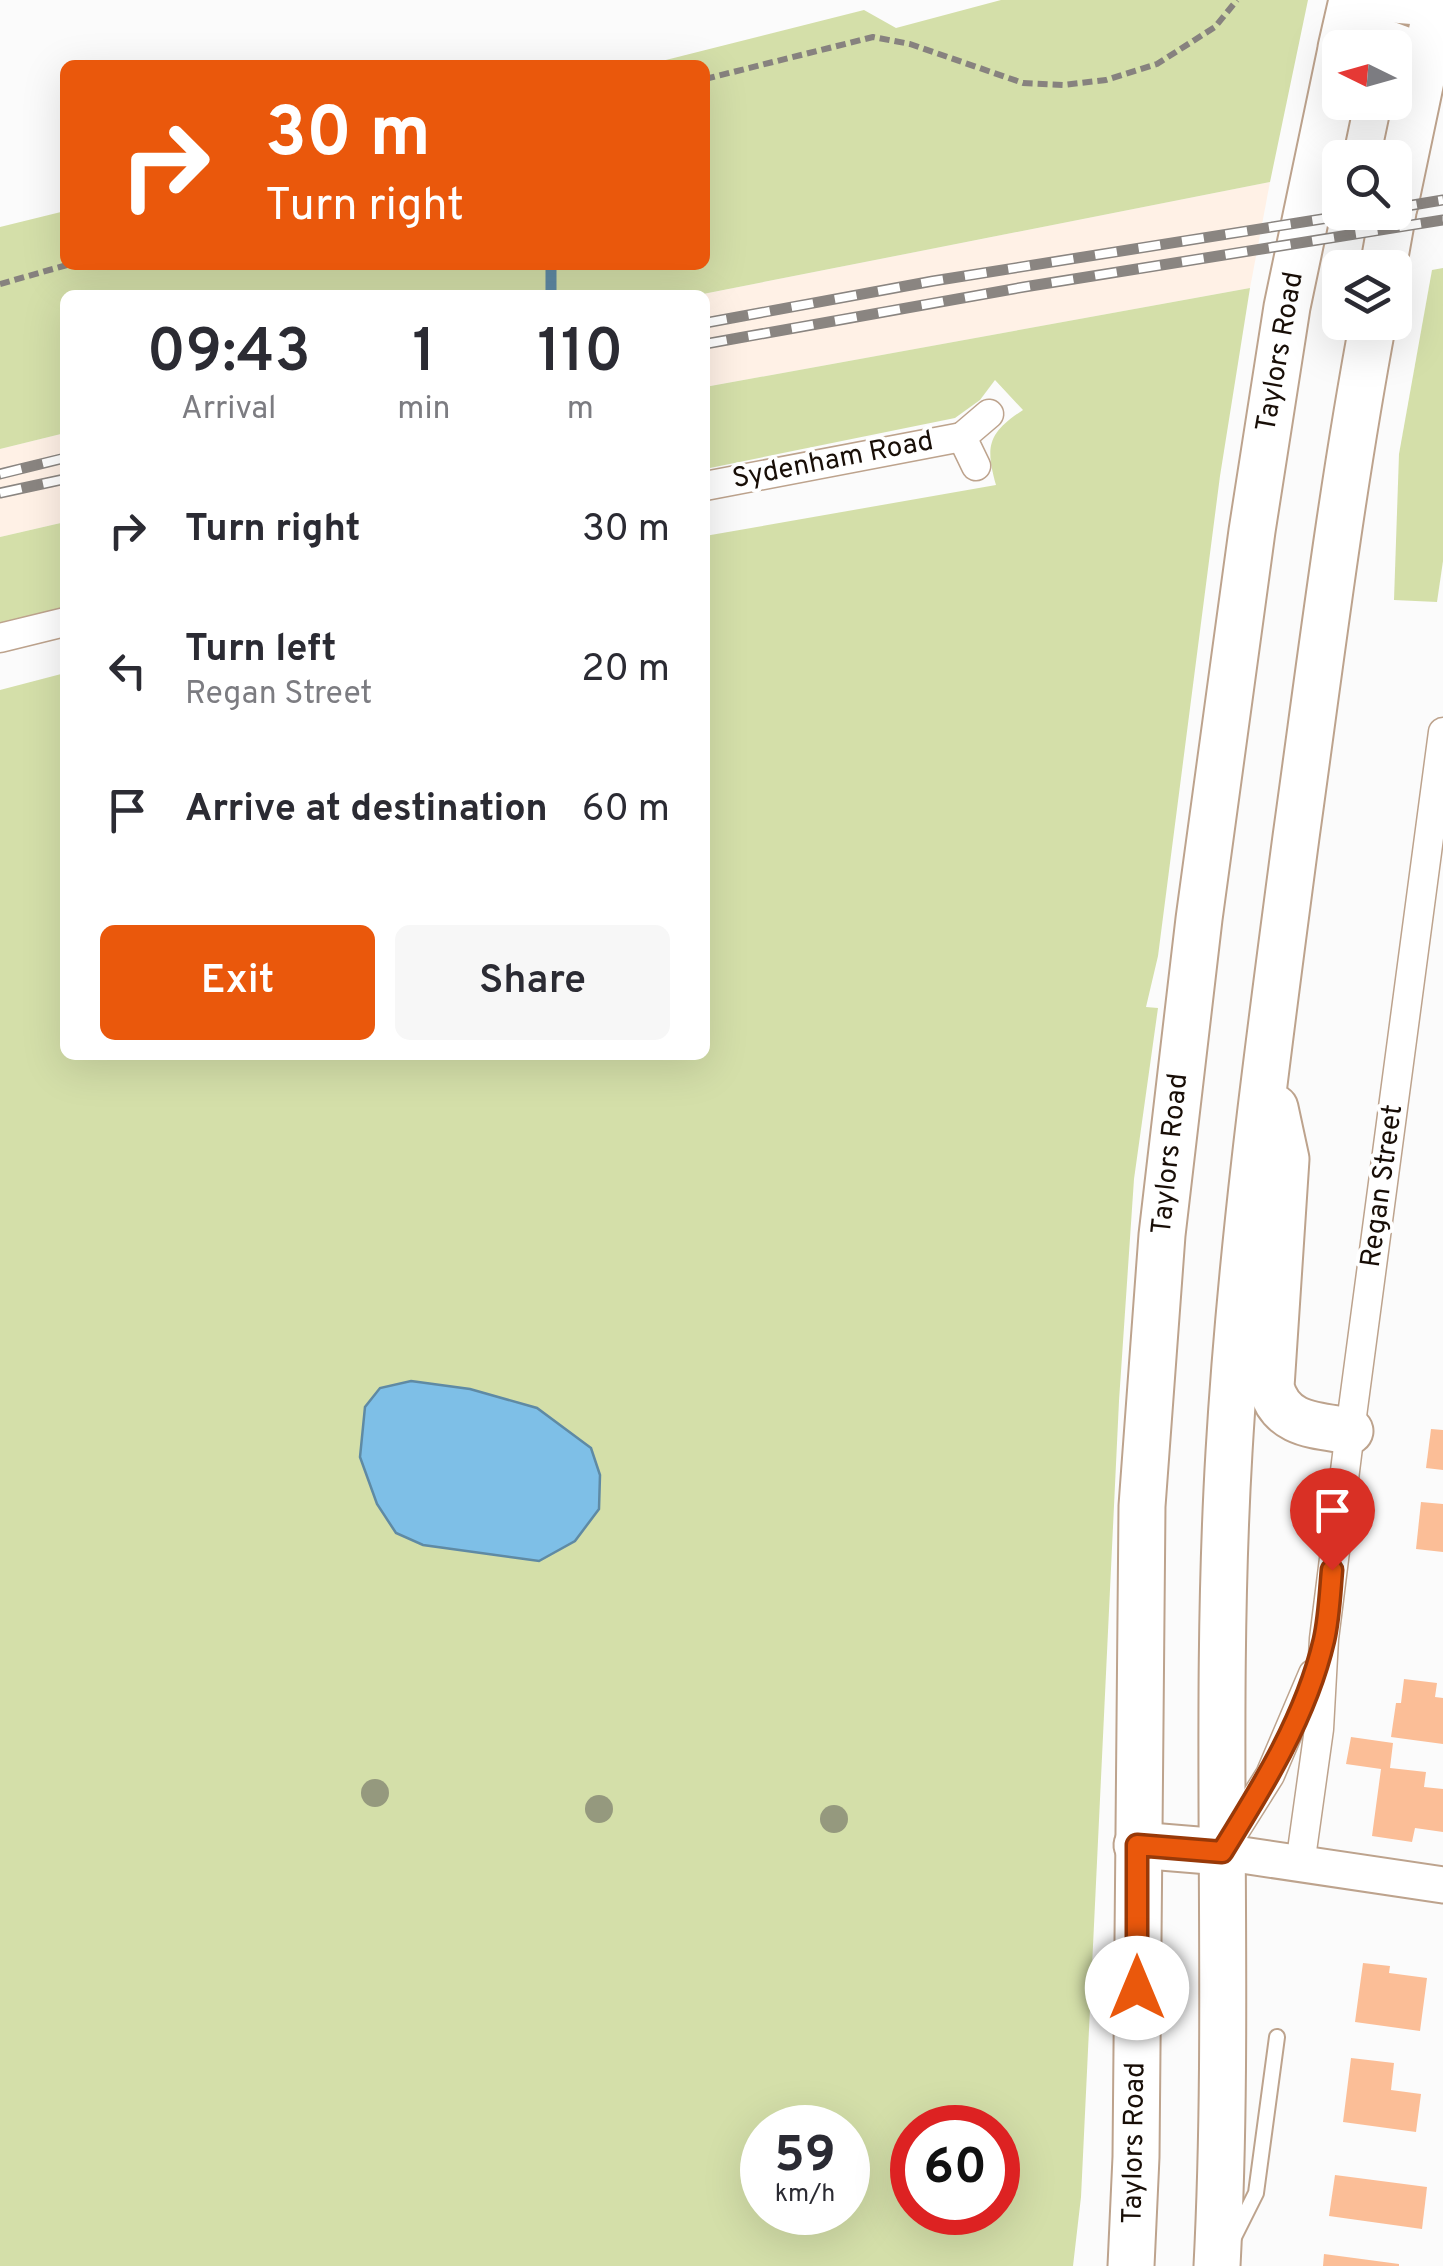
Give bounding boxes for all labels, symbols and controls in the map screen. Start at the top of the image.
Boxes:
north arrow [1322,30,1412,120]
map controls [1322,30,1412,340]
text: 30 m [265,92,431,181]
icon: right [100,100,230,230]
button: search [1322,140,1412,230]
text: Turn right [265,179,464,236]
button: layers [1322,250,1412,340]
street label: Taylors Road [1249,269,1313,435]
text: 09:43 [147,317,311,393]
text: 1 [412,317,436,393]
text: 110 [537,317,623,393]
text: Arrival [181,390,276,430]
text: min [397,390,451,430]
text: m [567,390,594,430]
street label: Sydenham Road [730,424,936,498]
icon: right [100,503,155,558]
text: Turn right [185,506,360,555]
text: 30 m [582,506,670,555]
text: Turn left [185,626,337,675]
icon: left [100,643,155,698]
text: 20 m [581,646,670,695]
text: Regan Street [185,675,372,715]
icon: arrive [100,783,155,838]
text: Arrive at destination [185,786,548,835]
text: 60 m [582,786,670,835]
button: Exit [100,925,375,1040]
button: Share [395,925,670,1040]
street label: Taylors Road [1145,1072,1197,1236]
street label: Regan Street [1354,1102,1412,1270]
pin [1290,1468,1375,1571]
icon: arrive [1305,1483,1360,1538]
position arrow [1085,1936,1189,2040]
street label: Taylors Road [1116,2062,1154,2224]
speed limit sign: 60 [890,2105,1020,2235]
text: 59 [774,2126,836,2189]
text: km/h [775,2179,835,2211]

